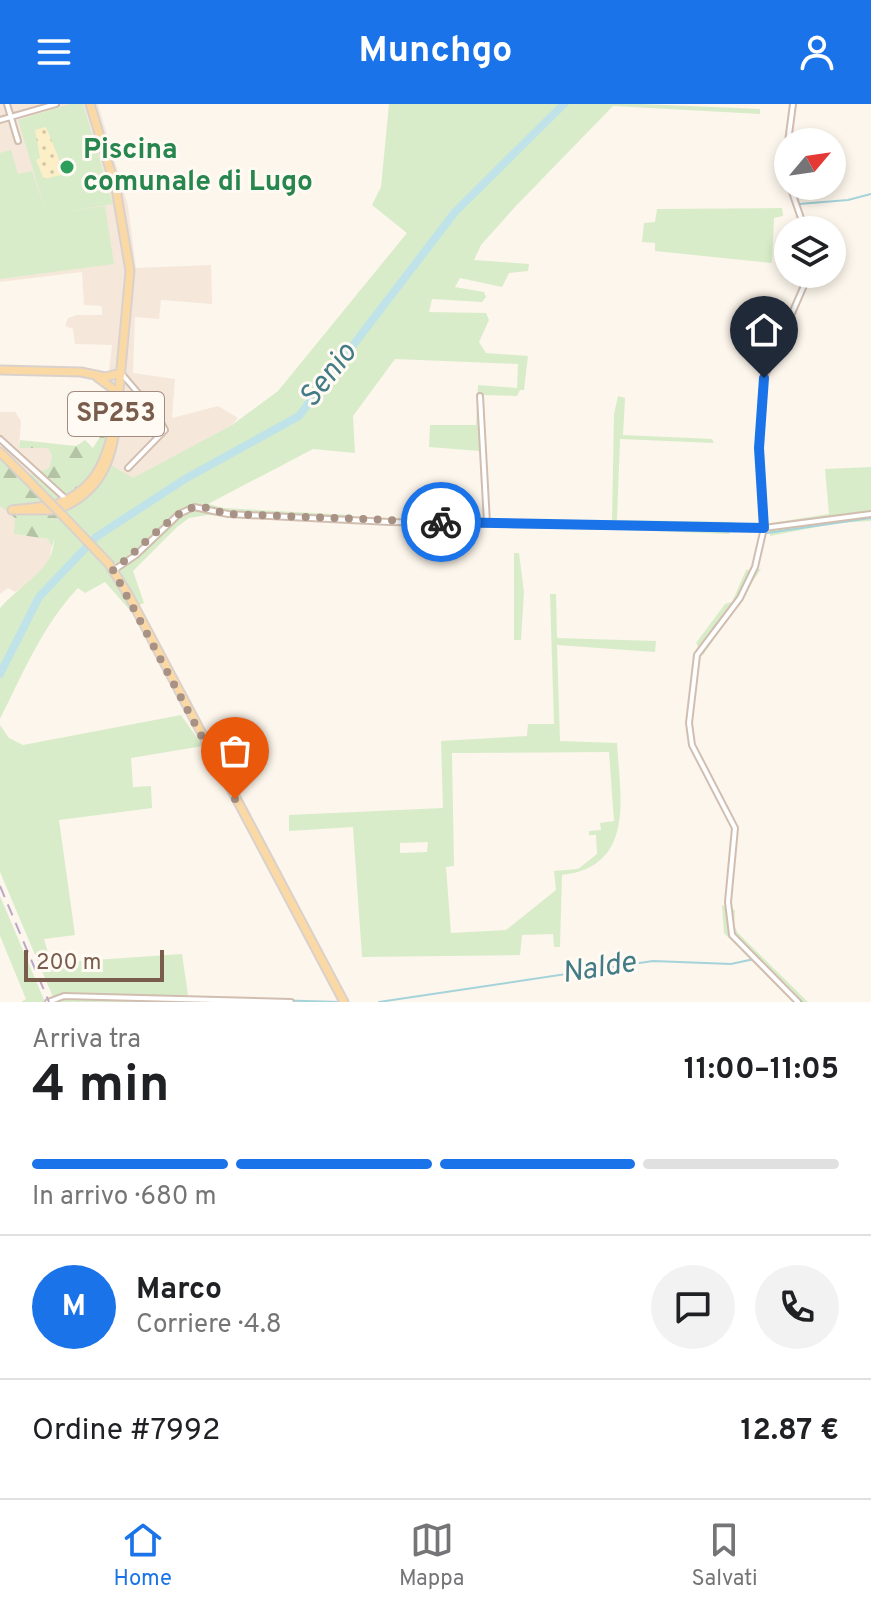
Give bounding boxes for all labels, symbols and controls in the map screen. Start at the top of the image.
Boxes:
text: Munchgo [359,29,512,75]
icon: menu [32,30,76,74]
icon: person [795,30,839,74]
north arrow [774,128,846,200]
map controls [774,128,846,288]
place label: Piscina comunale di Lugo [83,133,313,201]
marker: Piscina comunale di Lugo [58,158,76,176]
button: layers [774,216,846,288]
pin [730,296,798,378]
icon: home [742,308,786,352]
water label: Senio [292,336,366,416]
road number: SP253 [68,392,164,436]
courier [401,482,481,562]
icon: bike [419,500,463,544]
pin [201,717,269,799]
icon: bag [213,729,257,773]
water label: Nalde [559,945,639,993]
scale bar [24,946,164,982]
text: 200 m [36,950,101,977]
text: Arriva tra [32,1024,141,1057]
text: 11:00–11:05 [684,1052,839,1089]
text: 4 min [32,1054,169,1120]
text: In arrivo · 680 m [32,1181,217,1214]
button: chat [651,1265,735,1349]
button: phone [755,1265,839,1349]
text: Marco [136,1272,222,1309]
text: M [62,1289,86,1326]
text: Corriere · 4.8 [136,1309,282,1342]
text: Ordine #7992 [32,1413,220,1450]
text: 12.87 € [740,1413,839,1450]
tab: Home [114,1518,172,1593]
tab: Mappa [399,1518,464,1593]
tab: Salvati [691,1518,757,1593]

